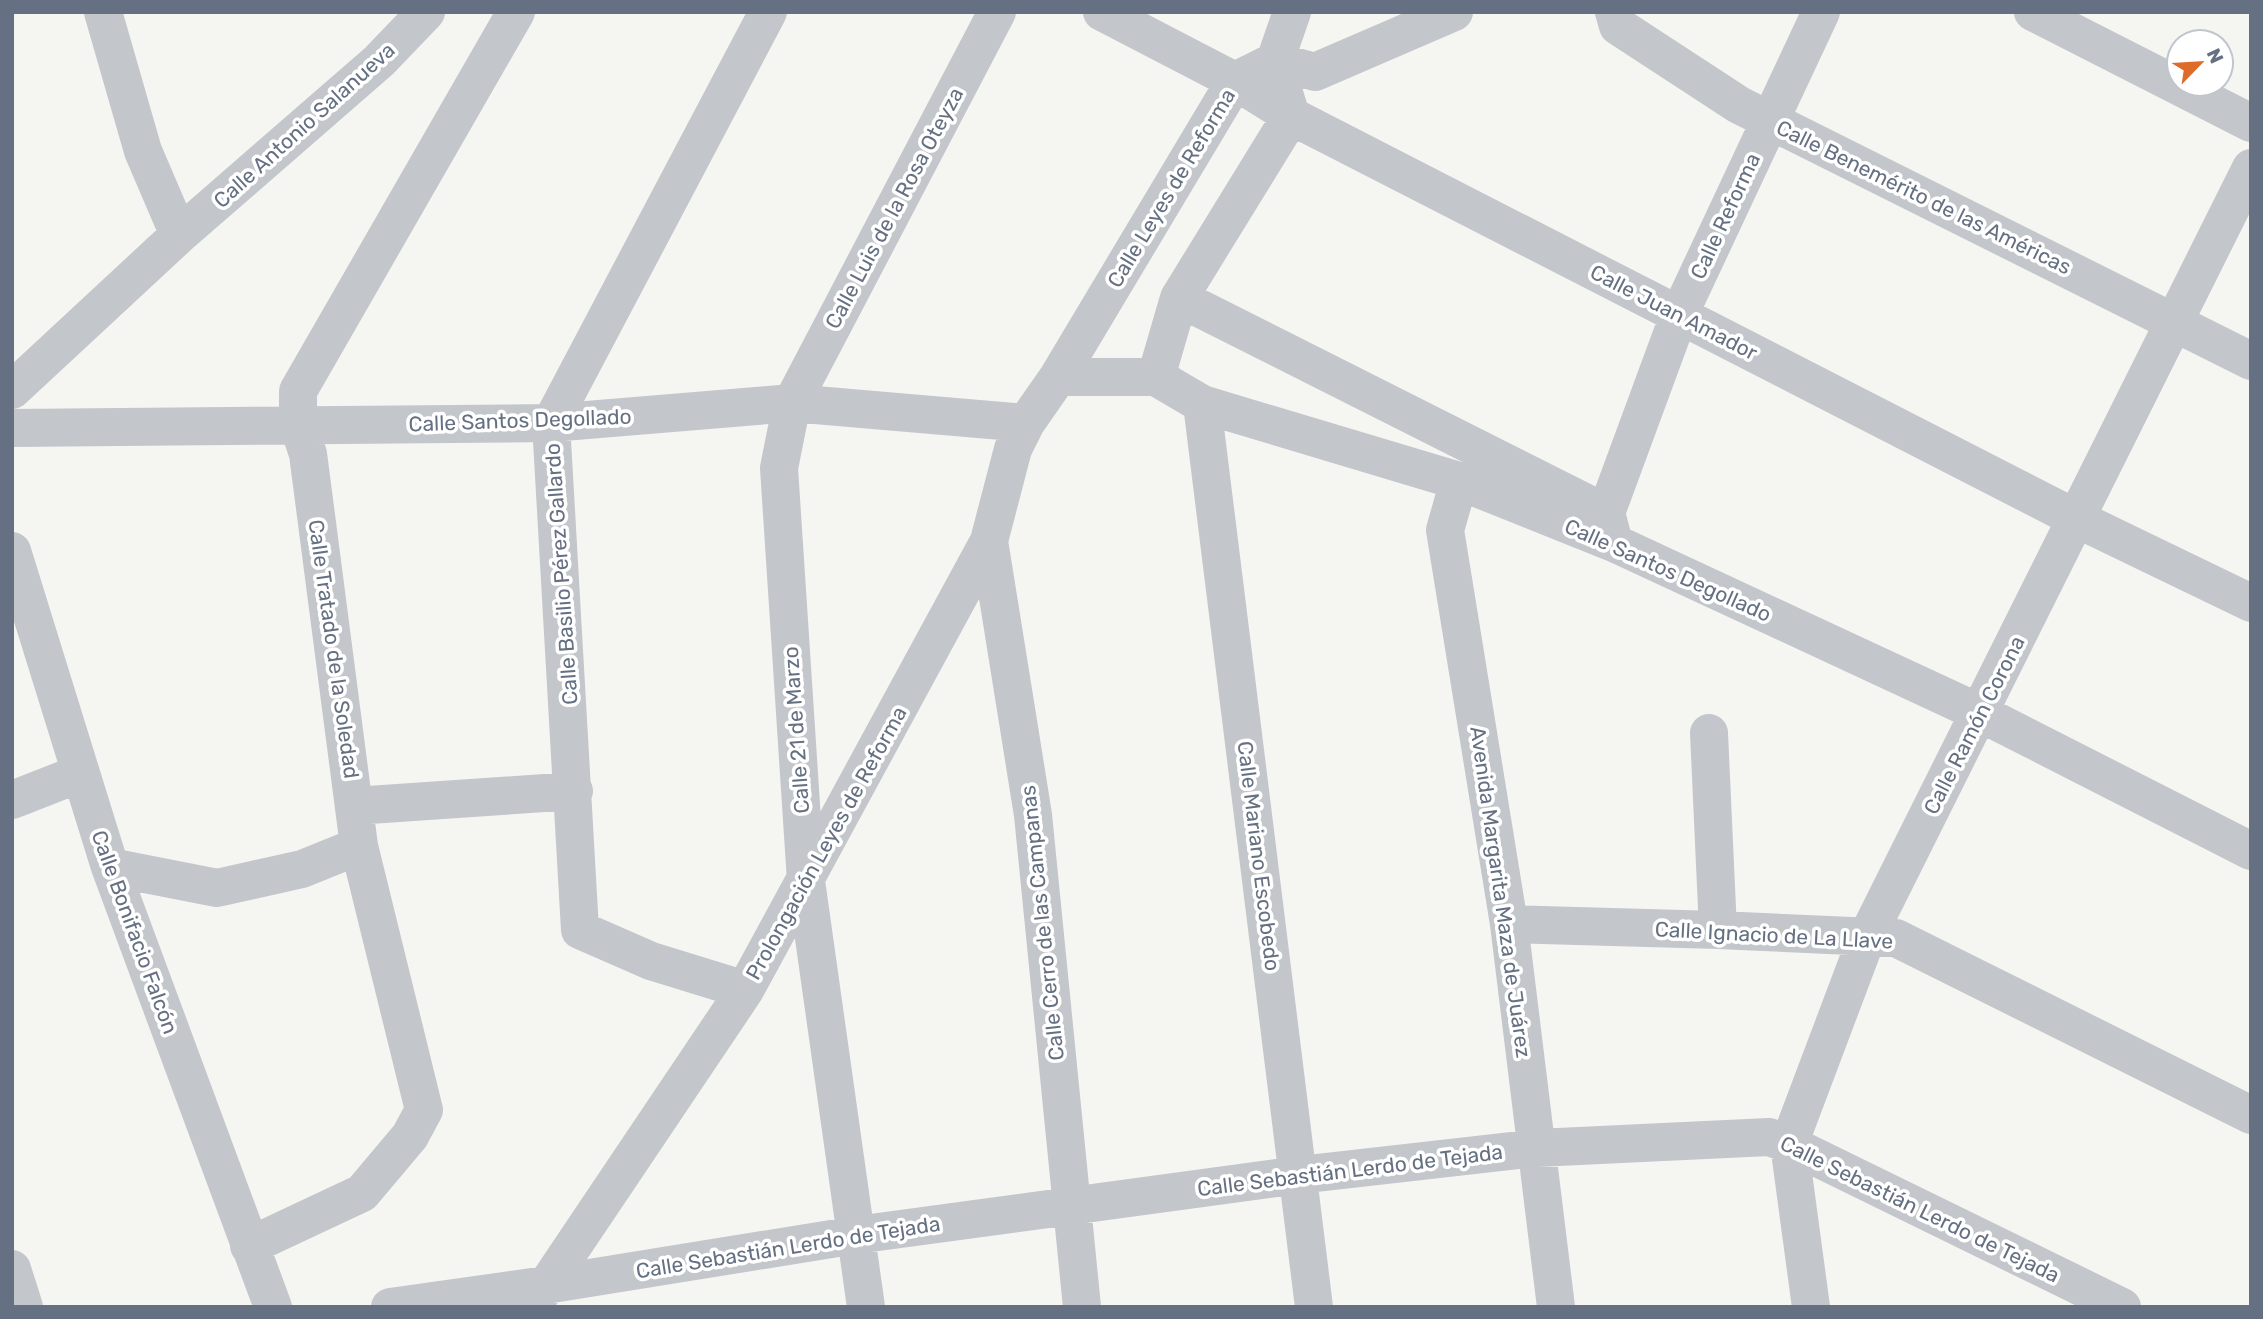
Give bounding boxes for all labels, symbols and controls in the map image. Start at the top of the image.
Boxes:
north arrow [2165,28,2235,98]
street label: Calle Antonio Salanueva [208,37,400,213]
text: N [2202,45,2228,67]
street label: Calle Luis de la Rosa Oteyza [820,83,968,333]
street label: Calle Leyes de Reforma [1102,84,1240,292]
street label: Calle Benemérito de las Américas [1773,115,2075,279]
street label: Calle Reforma [1685,149,1765,283]
street label: Calle Juan Amador [1586,259,1762,365]
street label: Calle Santos Degollado [408,404,632,436]
street label: Calle Basilio Pérez Gallardo [539,442,583,706]
street label: Calle Santos Degollado [1561,513,1775,627]
street label: Calle Tratado de la Soledad [303,518,365,780]
street label: Calle Ramón Corona [1918,632,2030,818]
street label: Calle 21 de Marzo [778,646,814,814]
street label: Prolongación Leyes de Reforma [740,702,912,984]
street label: Avenida Margarita Maza de Juárez [1465,725,1537,1059]
street label: Calle Mariano Escobedo [1232,740,1286,972]
street label: Calle Cerro de las Campanas [1015,784,1069,1062]
street label: Calle Bonifacio Falcón [87,827,183,1037]
street label: Calle Ignacio de La Llave [1654,916,1894,954]
street label: Calle Sebastián Lerdo de Tejada [1776,1130,2064,1288]
street label: Calle Sebastián Lerdo de Tejada [1196,1139,1504,1201]
street label: Calle Sebastián Lerdo de Tejada [634,1211,942,1283]

